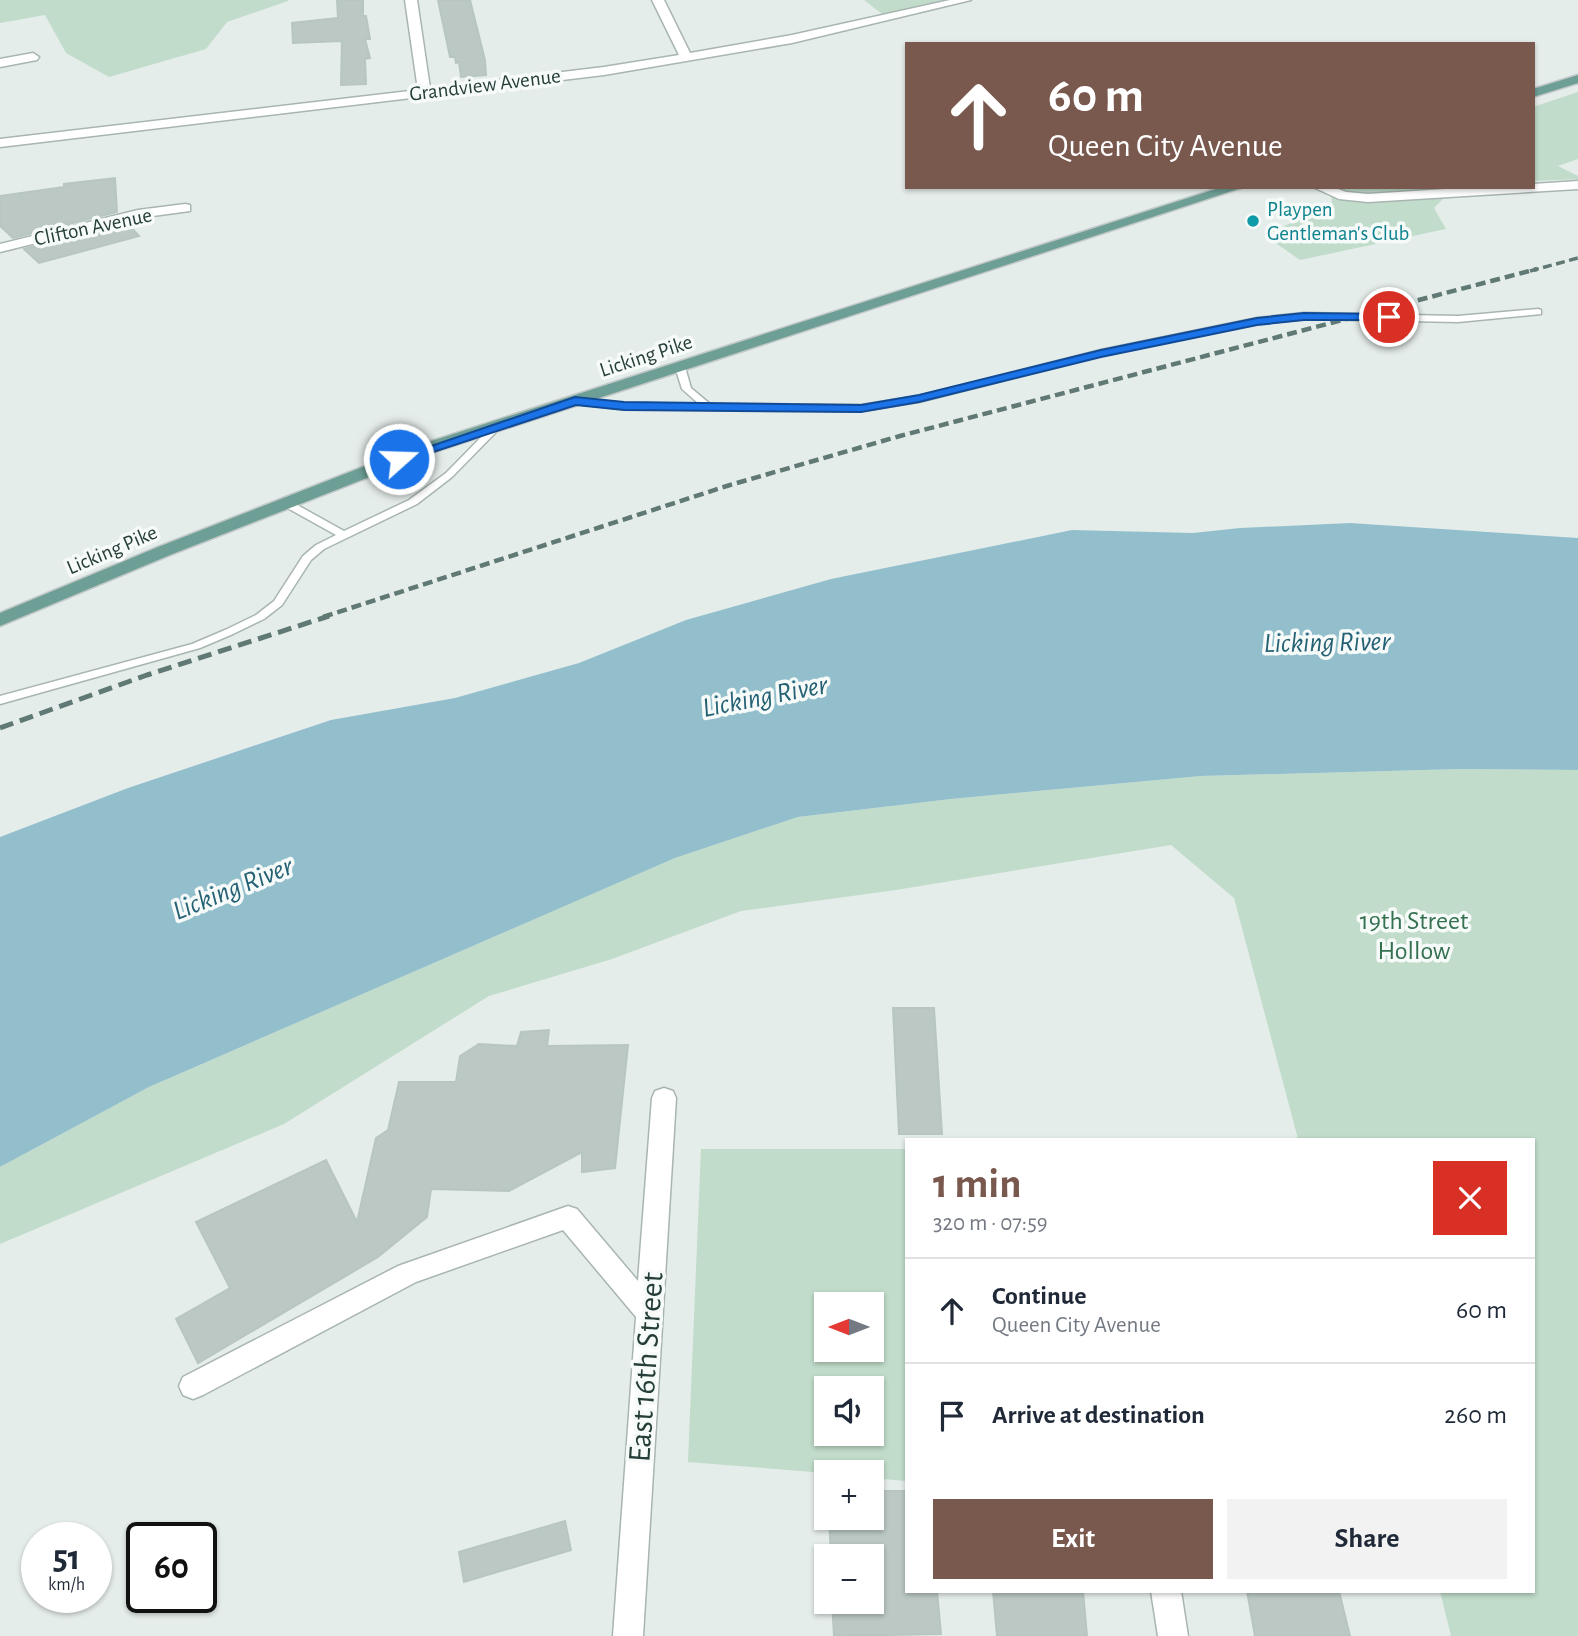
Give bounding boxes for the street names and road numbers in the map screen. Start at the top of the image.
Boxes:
street label: Grandview Avenue [408,65,562,105]
street label: Clifton Avenue [32,204,154,250]
street label: Licking Pike [597,331,695,381]
street label: Licking Pike [64,522,160,578]
street label: East 16th Street [623,1271,669,1463]

